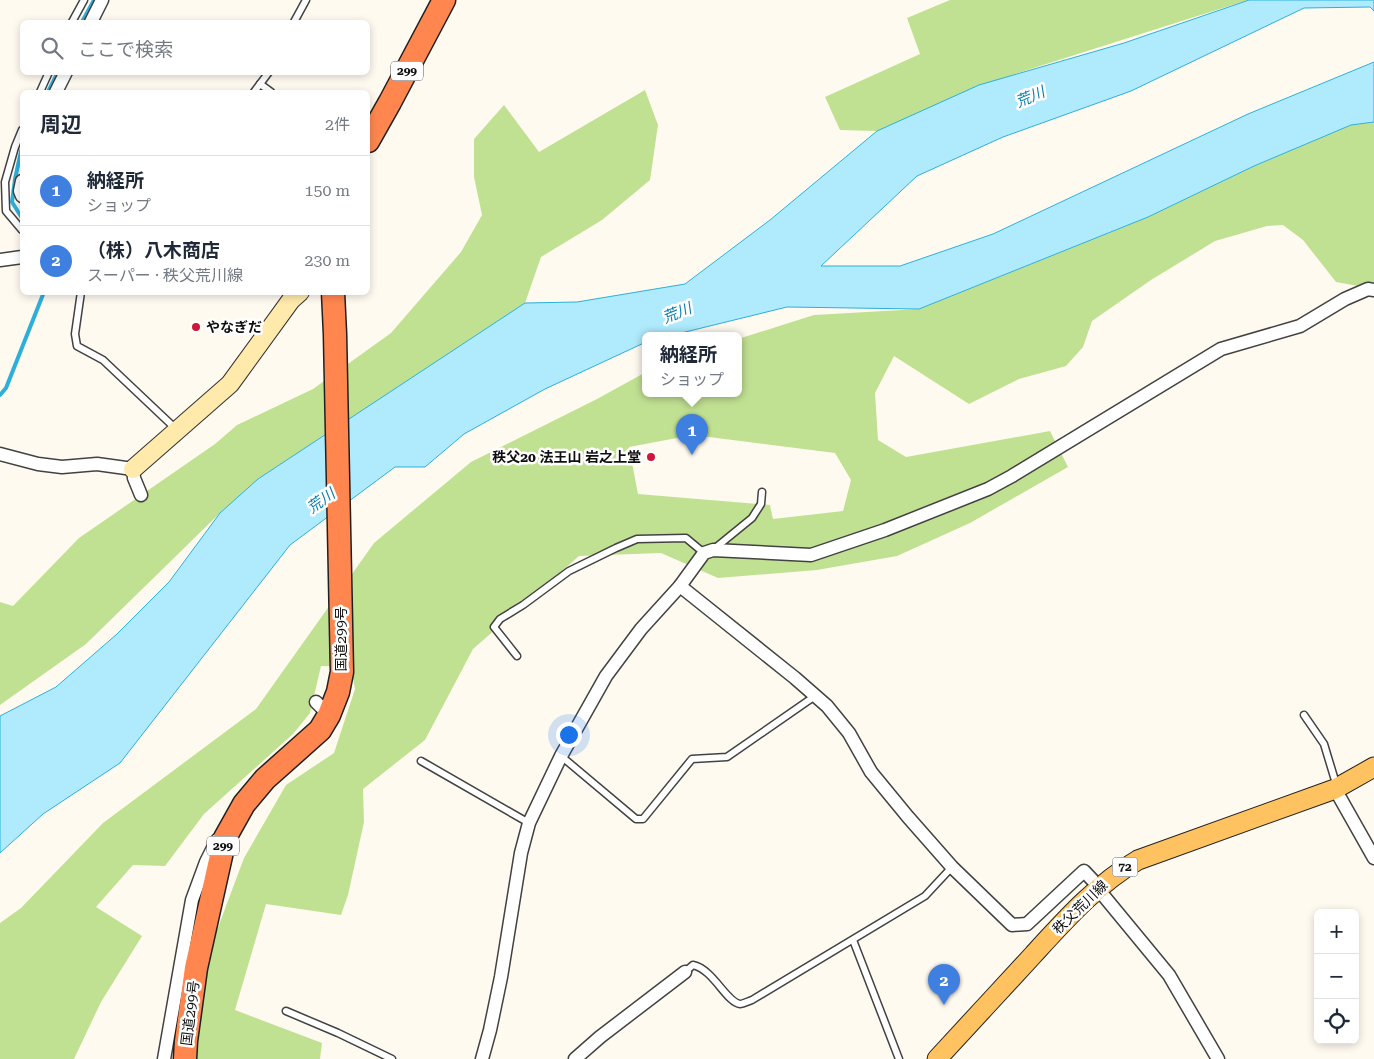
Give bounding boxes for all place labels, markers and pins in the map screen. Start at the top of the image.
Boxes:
place label: やなぎだ [206,319,262,335]
marker: やなぎだ [190,321,202,333]
pin: 1 [676,414,708,455]
place label: 秩父20 法王山 岩之上堂 [492,449,641,465]
marker: 秩父20 法王山 岩之上堂 [645,451,657,463]
pin: 2 [928,964,960,1005]

